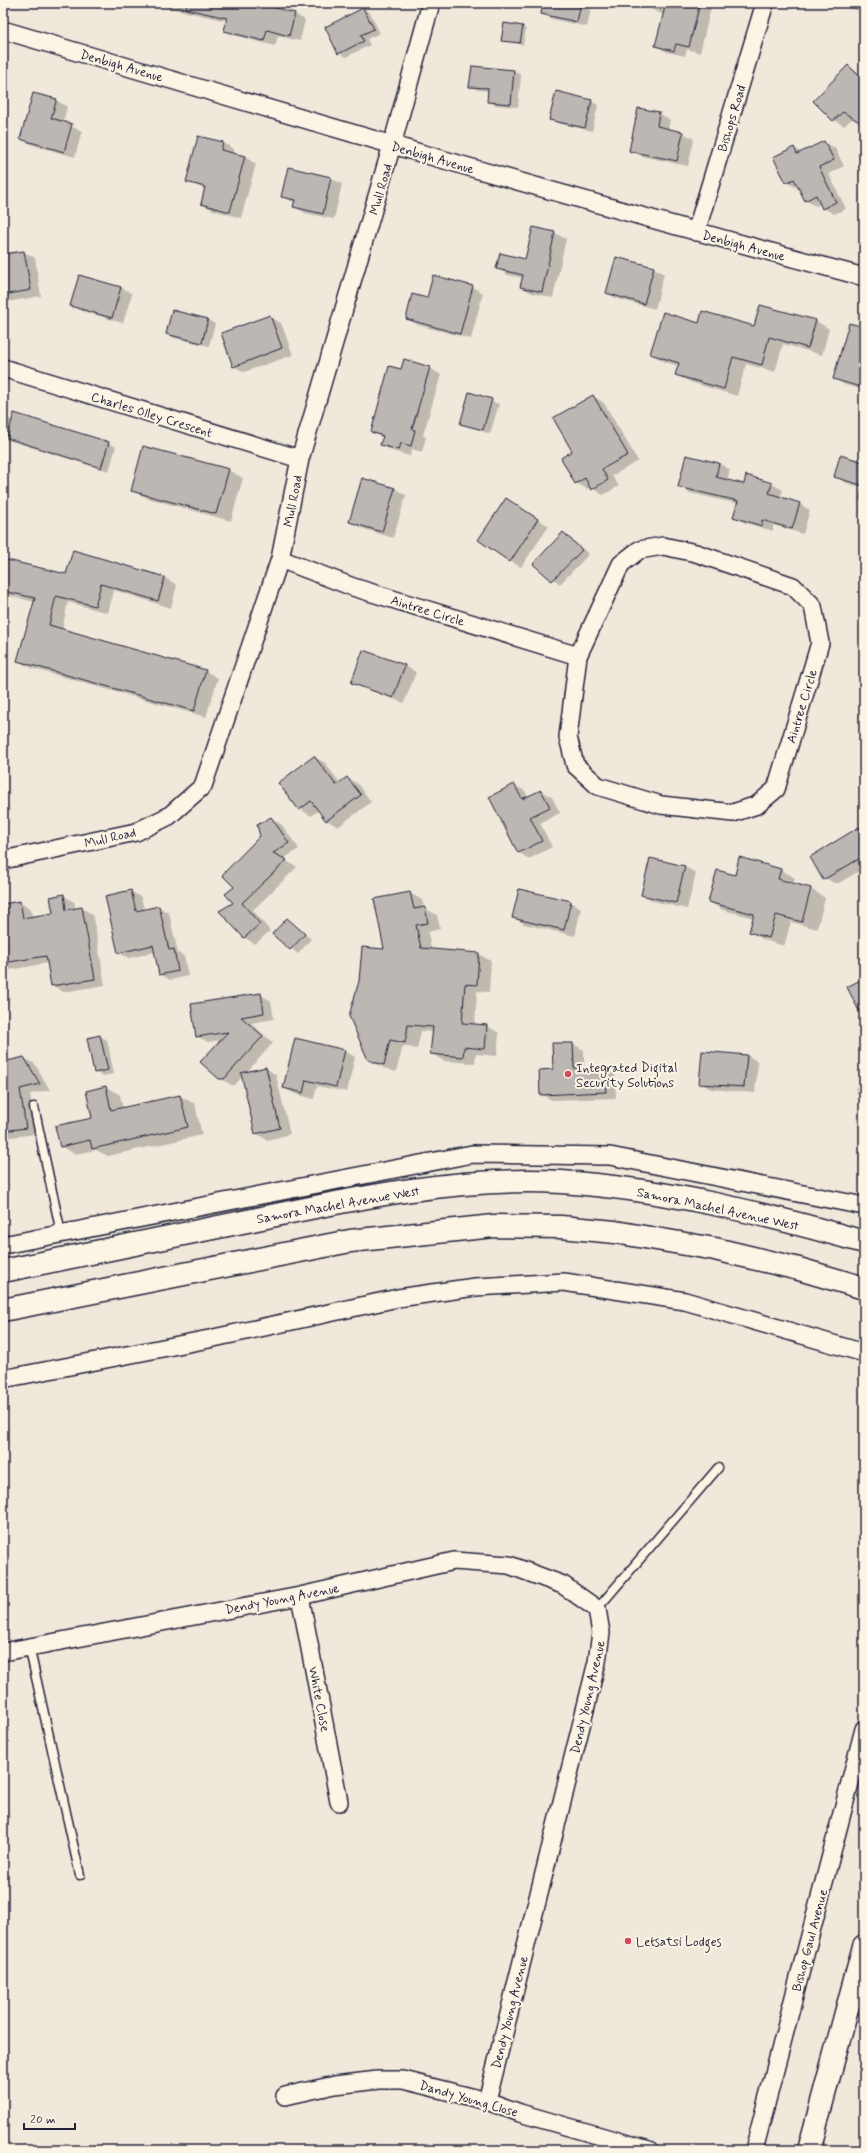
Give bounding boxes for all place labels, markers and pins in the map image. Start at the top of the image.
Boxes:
place label: Integrated Digital Security Solutions [576,1060,678,1092]
marker: Integrated Digital Security Solutions [563,1069,573,1079]
place label: Letsatsi Lodges [636,1934,722,1953]
marker: Letsatsi Lodges [623,1936,633,1946]

